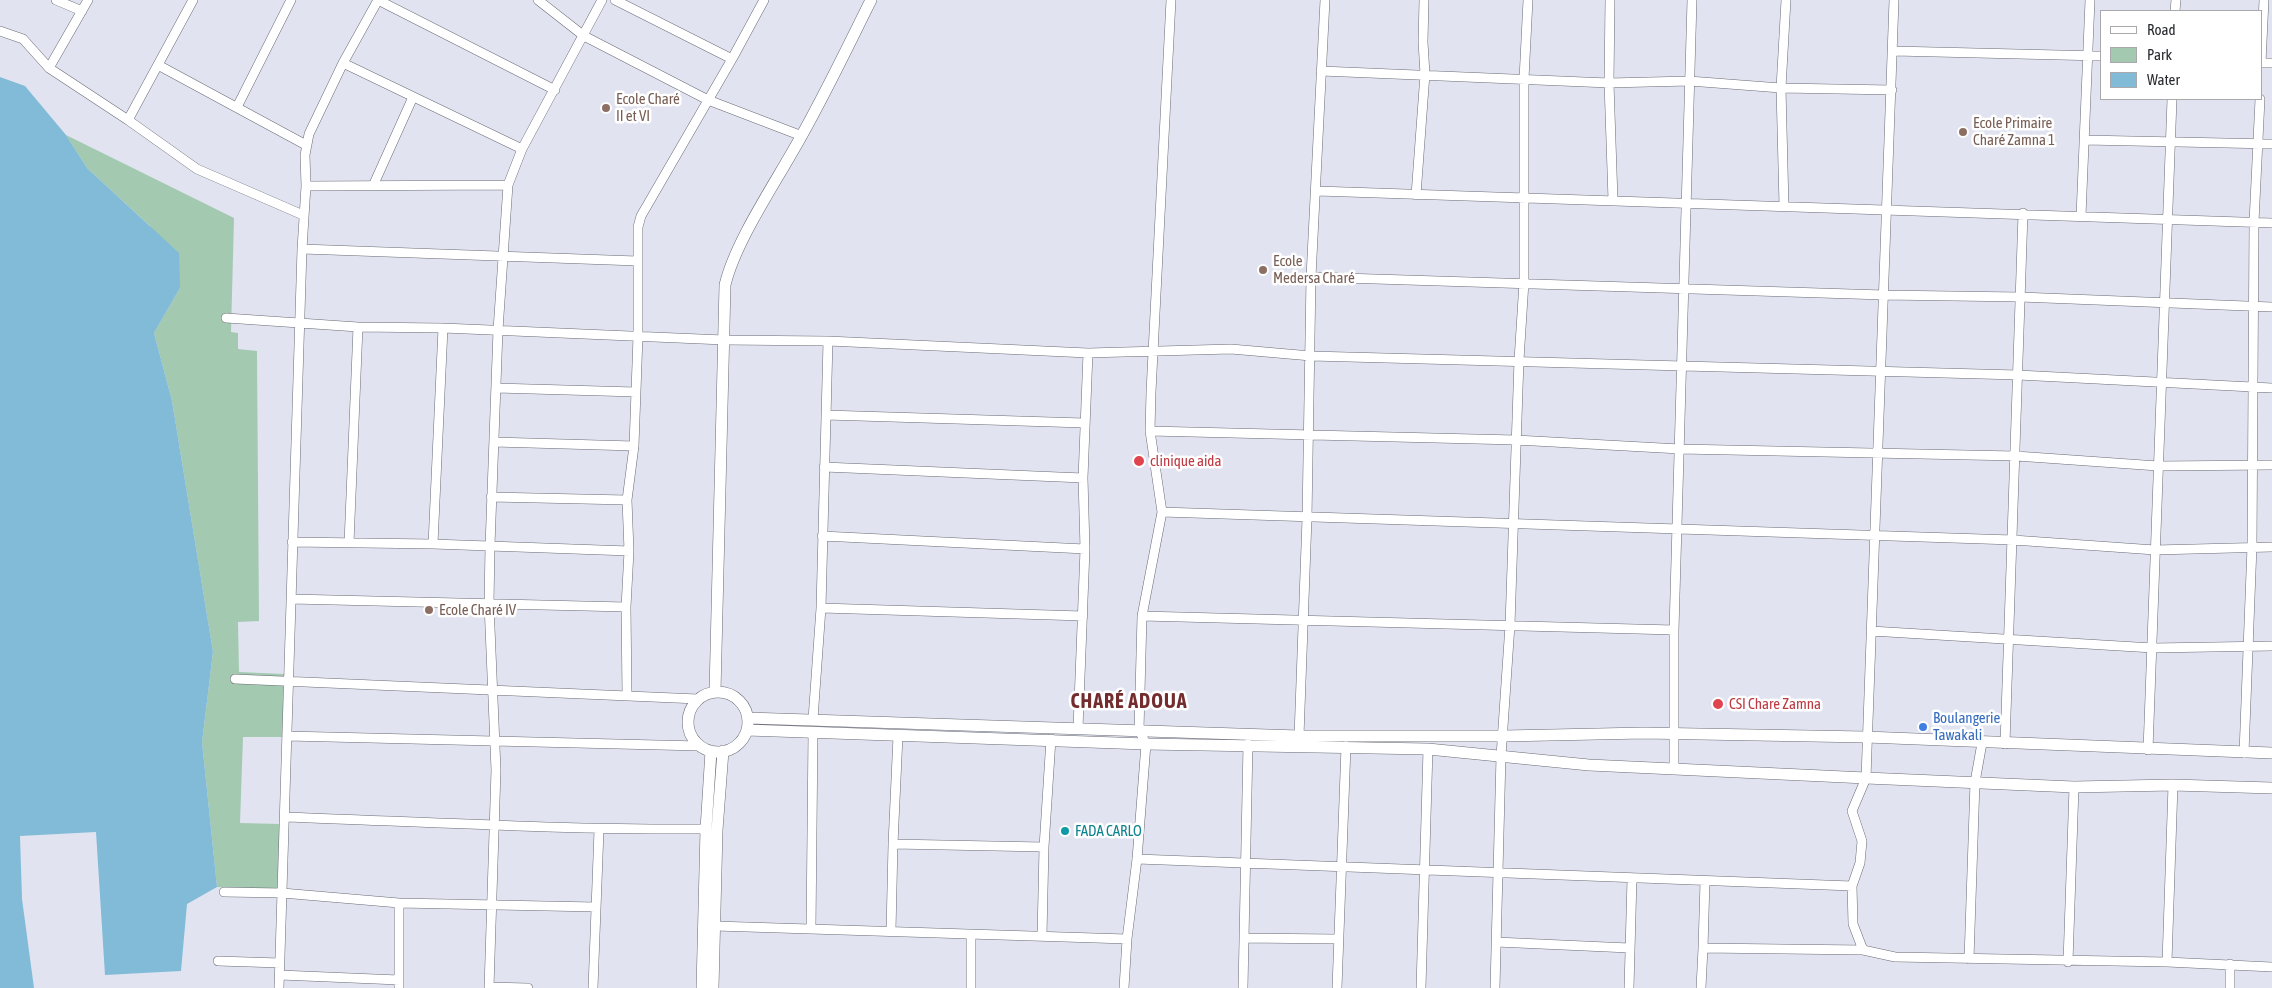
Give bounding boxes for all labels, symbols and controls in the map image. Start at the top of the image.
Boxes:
legend [2100,10,2262,100]
text: Road [2147,21,2176,38]
text: Park [2147,46,2172,63]
text: Water [2147,71,2180,88]
place label: Ecole Charé II et VI [616,90,680,125]
marker: Ecole Charé II et VI [600,102,612,114]
place label: Ecole Primaire Charé Zamna 1 [1973,114,2055,149]
marker: Ecole Primaire Charé Zamna 1 [1957,126,1969,138]
place label: Ecole Medersa Charé [1273,252,1355,287]
marker: Ecole Medersa Charé [1257,264,1269,276]
place label: clinique aida [1150,452,1221,470]
marker: clinique aida [1132,454,1146,468]
place label: Ecole Charé IV [439,601,516,619]
marker: Ecole Charé IV [423,604,435,616]
district label: CHARÉ ADOUA [1069,690,1189,714]
place label: CSI Chare Zamna [1729,695,1821,713]
marker: CSI Chare Zamna [1711,697,1725,711]
place label: Boulangerie Tawakali [1933,709,2000,744]
marker: Boulangerie Tawakali [1917,721,1929,733]
place label: FADA CARLO [1075,822,1142,840]
marker: FADA CARLO [1059,825,1071,837]

